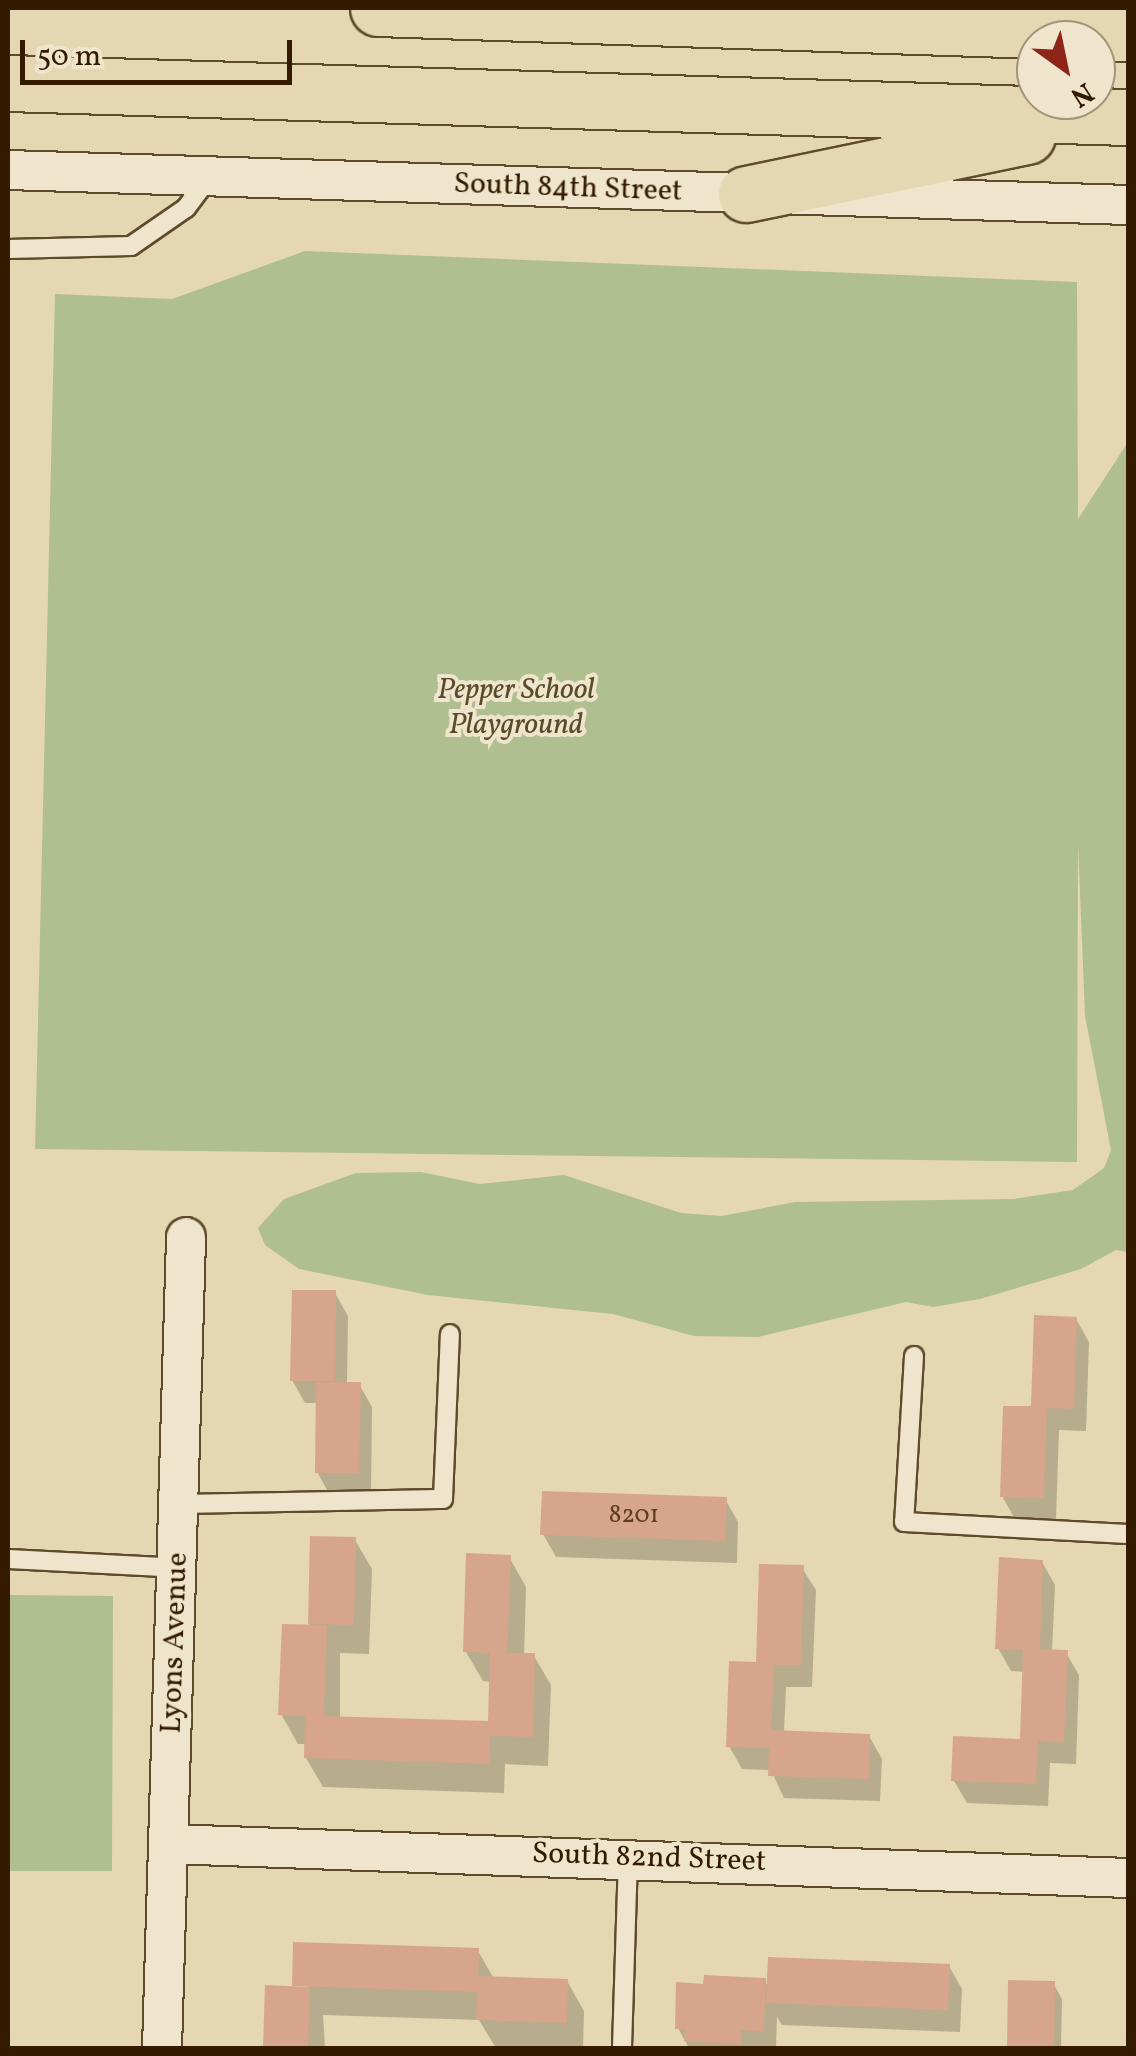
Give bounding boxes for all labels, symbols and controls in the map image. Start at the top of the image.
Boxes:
scale bar [25,20,298,82]
north arrow [1016,20,1116,120]
text: 50 m [37,36,101,78]
text: N [1062,72,1101,116]
street label: South 84th Street [453,166,683,210]
park label: Pepper School Playground [437,672,595,742]
house number: 8201 [609,1501,659,1531]
street label: Lyons Avenue [154,1552,196,1734]
street label: South 82nd Street [531,1836,767,1880]

